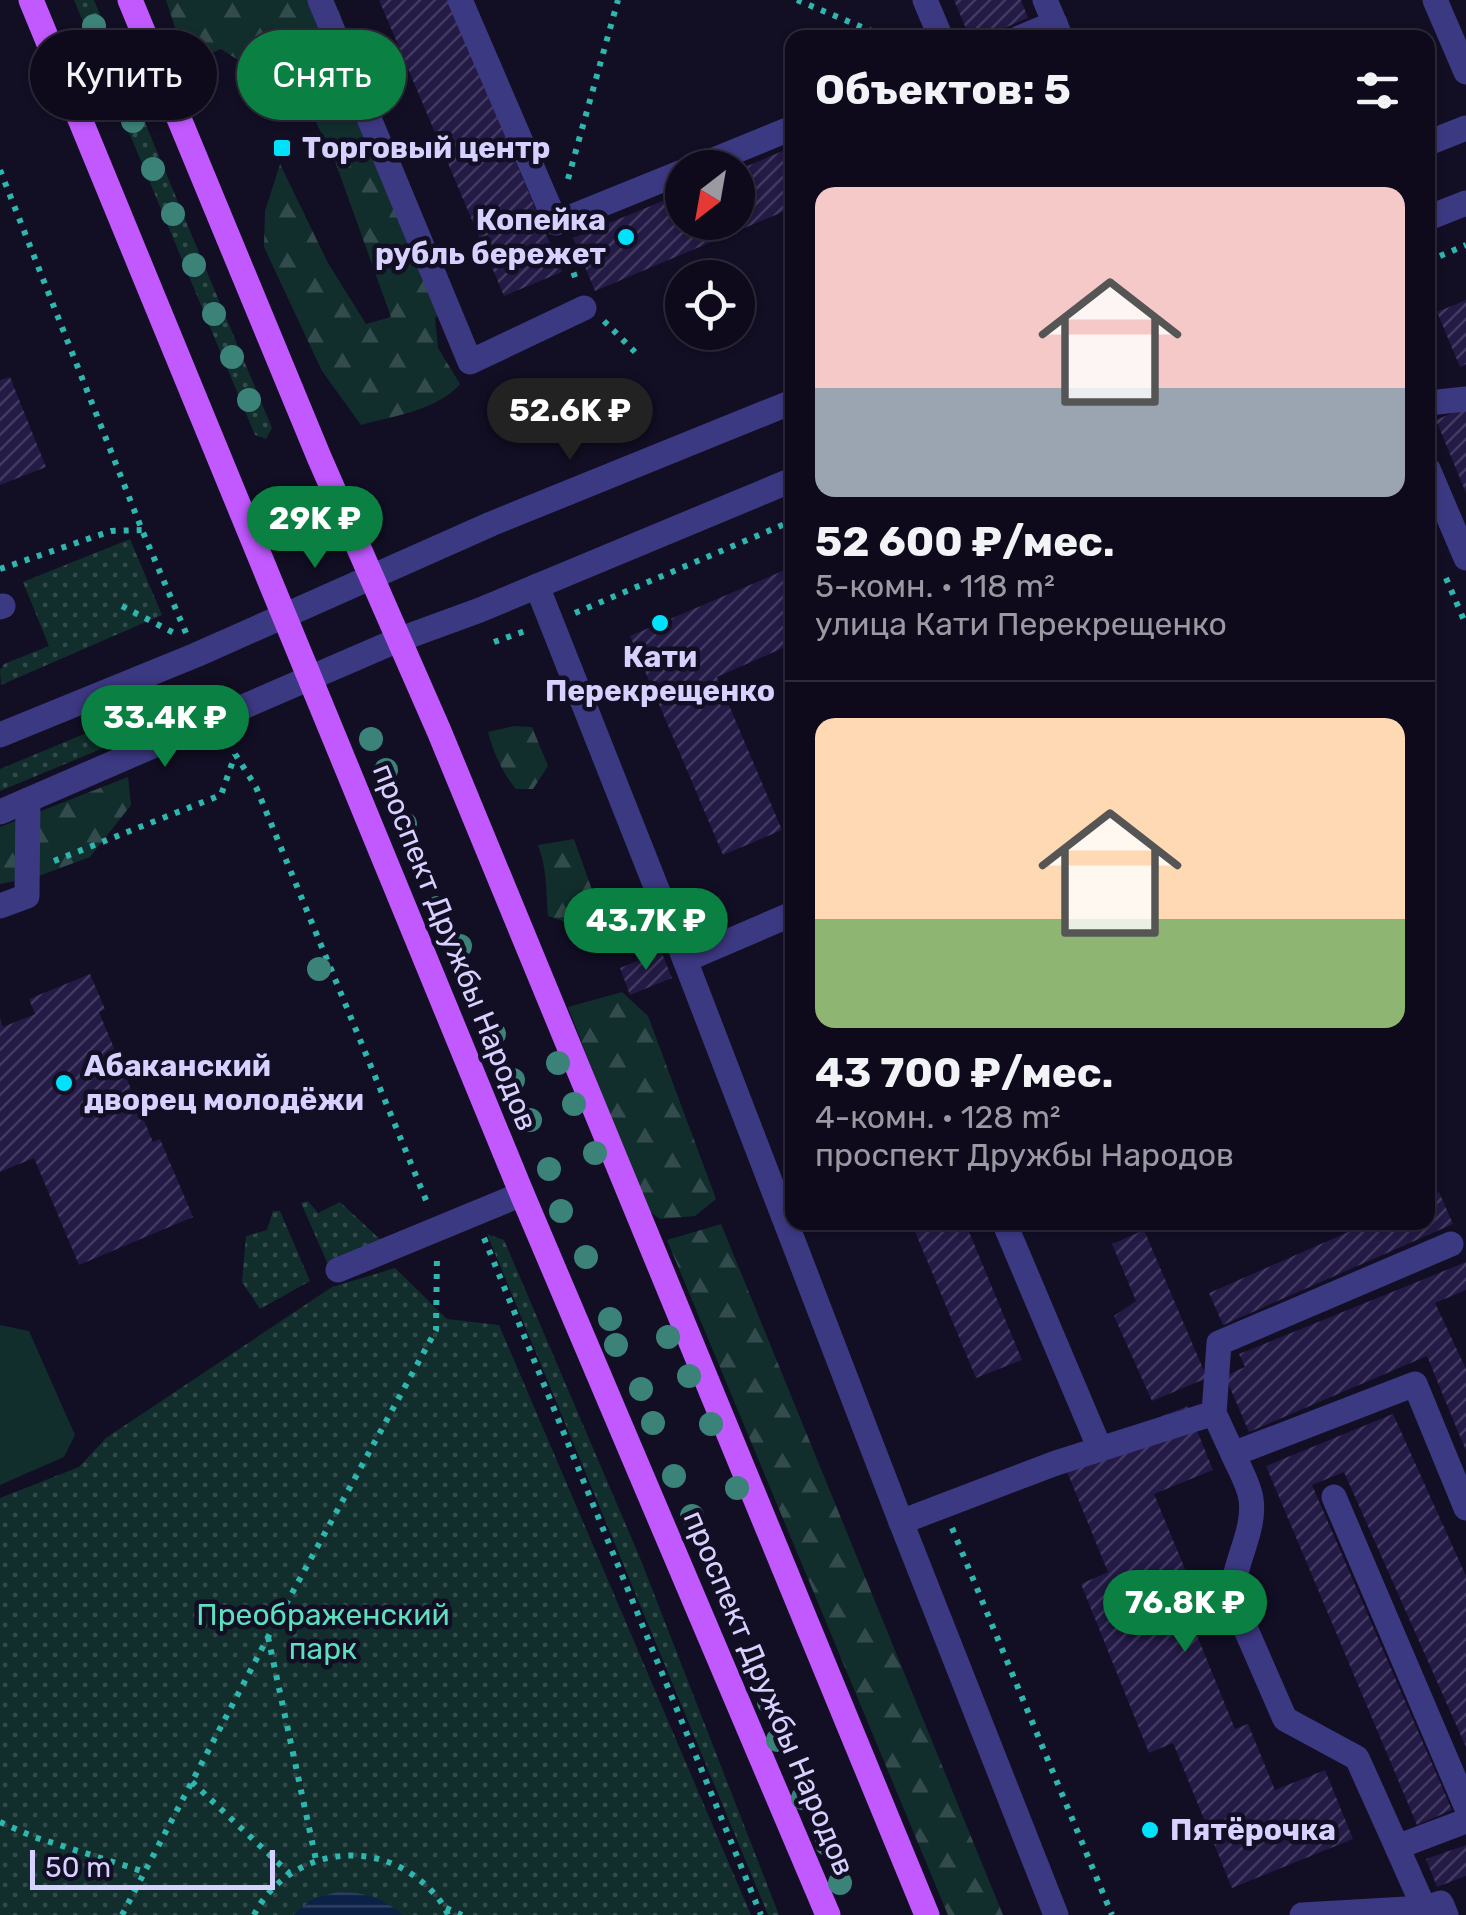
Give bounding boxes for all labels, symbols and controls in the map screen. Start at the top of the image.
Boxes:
chip: Купить [30,30,217,120]
chip: Снять [237,30,406,120]
icon: filters [1350,63,1405,118]
text: Объектов: 5 [815,65,1071,115]
place label: Торговый центр [302,130,550,166]
marker: Торговый центр [271,137,293,159]
north arrow [665,150,755,240]
map controls [665,150,755,350]
place label: Копейка рубль бережет [375,202,607,272]
marker: Копейка рубль бережет [615,226,637,248]
icon: home [1020,252,1200,432]
button: locate [665,260,755,350]
pin: 52.6K ₽ [478,378,662,463]
text: 52.6K ₽ [509,391,631,429]
pin: 29K ₽ [245,486,385,571]
text: 29K ₽ [269,499,361,537]
text: 52 600 ₽/мес. [815,517,1115,567]
text: 5-комн. · 118 m² [815,567,1055,605]
text: улица Кати Перекрещенко [815,605,1227,643]
marker: Кати Перекрещенко [649,612,671,634]
place label: Кати Перекрещенко [545,639,775,709]
pin: 33.4K ₽ [73,685,257,770]
text: 33.4K ₽ [103,698,227,736]
street label: проспект Дружбы Народов [365,758,545,1136]
icon: home [1020,783,1200,963]
pin: 43.7K ₽ [554,888,738,973]
text: 43.7K ₽ [586,901,706,939]
place label: Абаканский дворец молодёжи [84,1048,364,1118]
text: 43 700 ₽/мес. [815,1048,1113,1098]
marker: Абаканский дворец молодёжи [53,1072,75,1094]
text: 4-комн. · 128 m² [815,1098,1061,1136]
text: проспект Дружбы Народов [815,1136,1234,1174]
street label: проспект Дружбы Народов [676,1505,862,1881]
pin: 76.8K ₽ [1093,1570,1277,1655]
text: 76.8K ₽ [1125,1583,1245,1621]
park label: Преображенский парк [196,1597,450,1667]
place label: Пятёрочка [1170,1812,1336,1848]
marker: Пятёрочка [1139,1819,1161,1841]
scale bar [30,1845,275,1890]
text: 50 m [45,1851,111,1884]

